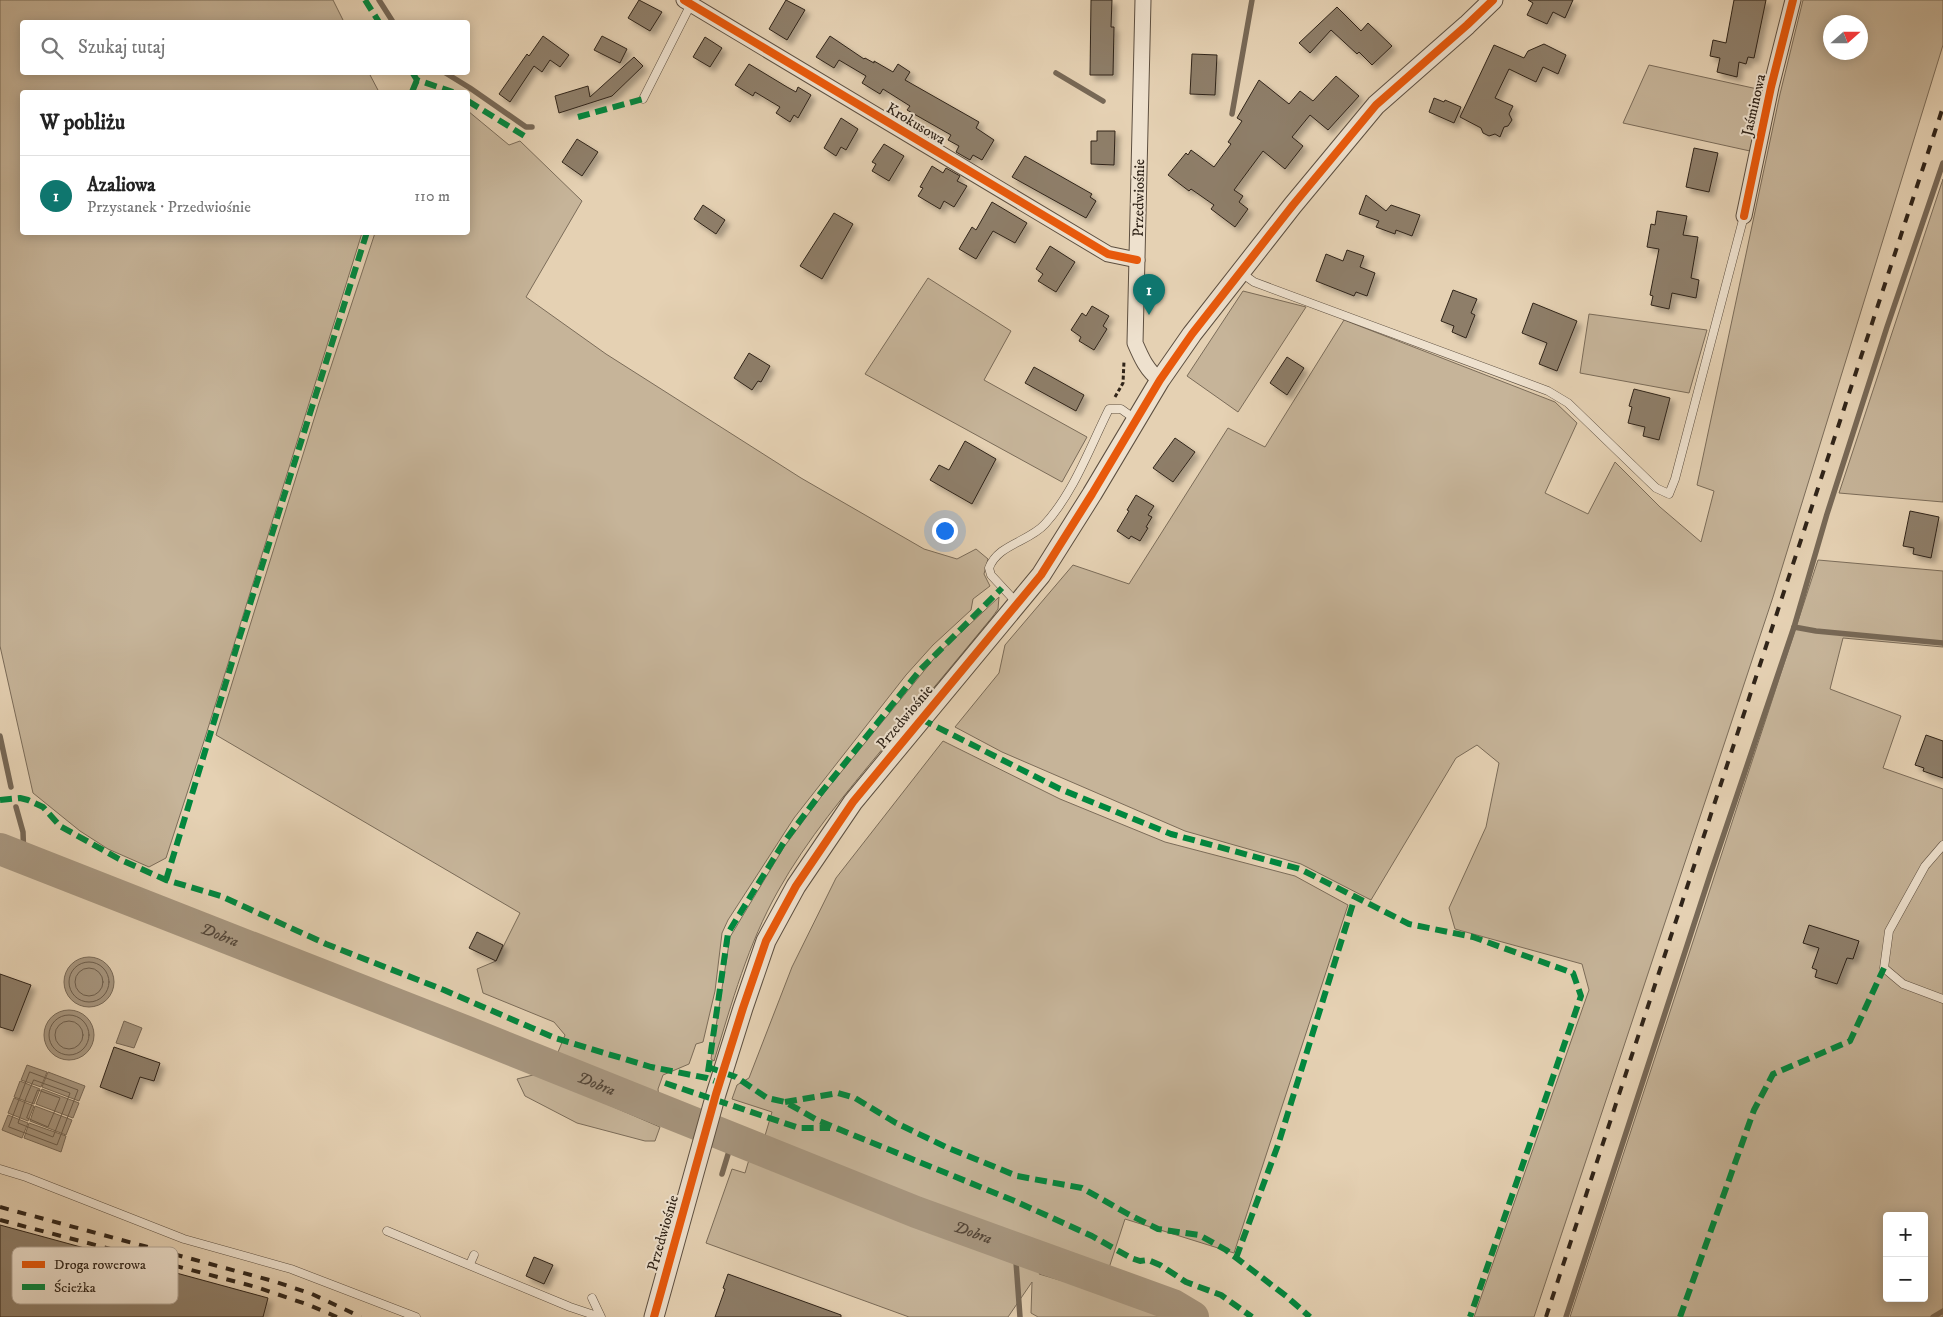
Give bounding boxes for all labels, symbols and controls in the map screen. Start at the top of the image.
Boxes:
north arrow [1823,15,1868,60]
search box [20,20,470,75]
icon: search [38,34,66,62]
text: Szukaj tutaj [78,36,165,59]
street label: Jaśminowa [1737,71,1771,140]
street label: Krokusowa [883,99,950,150]
text: W pobliżu [40,110,125,136]
street label: Przedwiośnie [1129,159,1149,237]
text: Azaliowa [87,174,155,197]
text: 1 [53,186,59,206]
text: 110 m [414,186,450,206]
text: Przystanek · Przedwiośnie [87,197,251,217]
pin: 1 [1133,274,1165,315]
your location [932,518,958,544]
street label: Przedwiośnie [873,681,937,753]
water label: Dobra [198,919,242,952]
water label: Dobra [574,1067,618,1101]
street label: Przedwiośnie [643,1193,683,1273]
map controls [1883,1212,1928,1302]
button: + [1883,1212,1928,1257]
water label: Dobra [951,1217,995,1249]
legend [12,1247,178,1304]
text: Droga rowerowa [54,1256,146,1274]
button: − [1883,1257,1928,1302]
text: Ścieżka [54,1279,96,1297]

